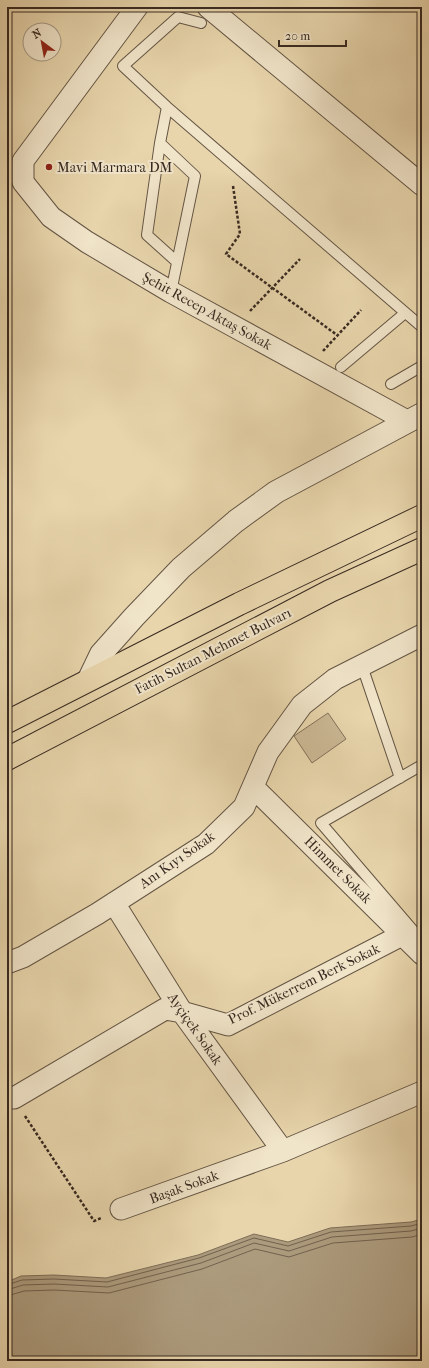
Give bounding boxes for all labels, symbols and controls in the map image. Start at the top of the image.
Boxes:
north arrow [22,22,62,62]
scale bar [279,22,346,48]
text: N [30,26,44,42]
text: 20 m [285,29,310,43]
place label: Mavi Marmara DM [57,159,172,176]
marker: Mavi Marmara DM [44,162,54,172]
street label: Şehit Recep Aktaş Sokak [139,268,275,354]
street label: Fatih Sultan Mehmet Bulvarı [132,604,294,698]
street label: Anı Kıyı Sokak [135,827,219,893]
street label: Himmet Sokak [301,833,376,908]
street label: Prof. Mükerrem Berk Sokak [225,939,383,1028]
street label: Ayçiçek Sokak [163,989,227,1069]
street label: Başak Sokak [147,1166,222,1207]

